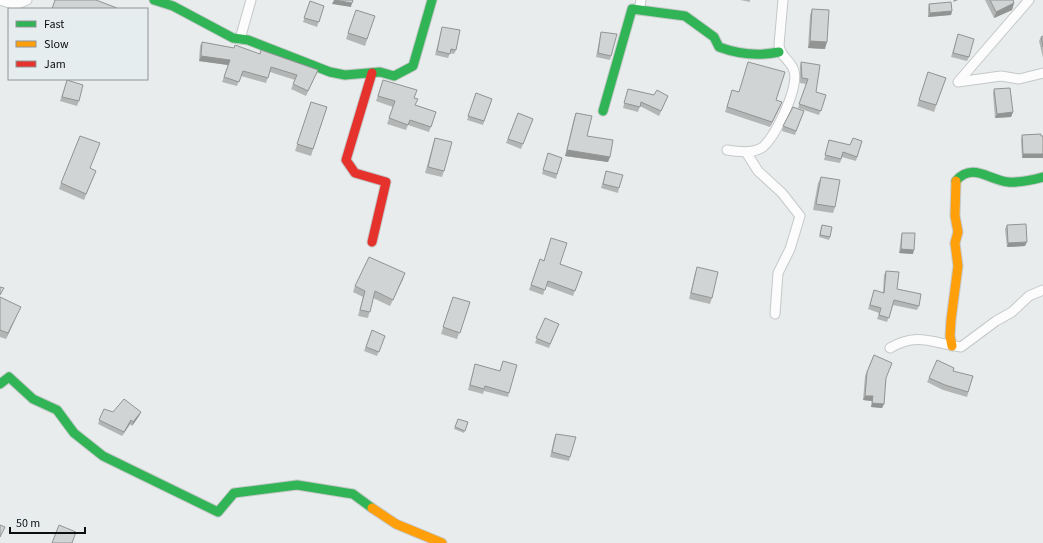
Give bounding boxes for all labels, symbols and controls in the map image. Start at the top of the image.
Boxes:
legend [8,8,148,80]
text: Fast [44,16,64,33]
text: Slow [44,36,69,53]
text: Jam [44,56,66,73]
scale bar [10,509,85,535]
text: 50 m [16,515,40,532]

